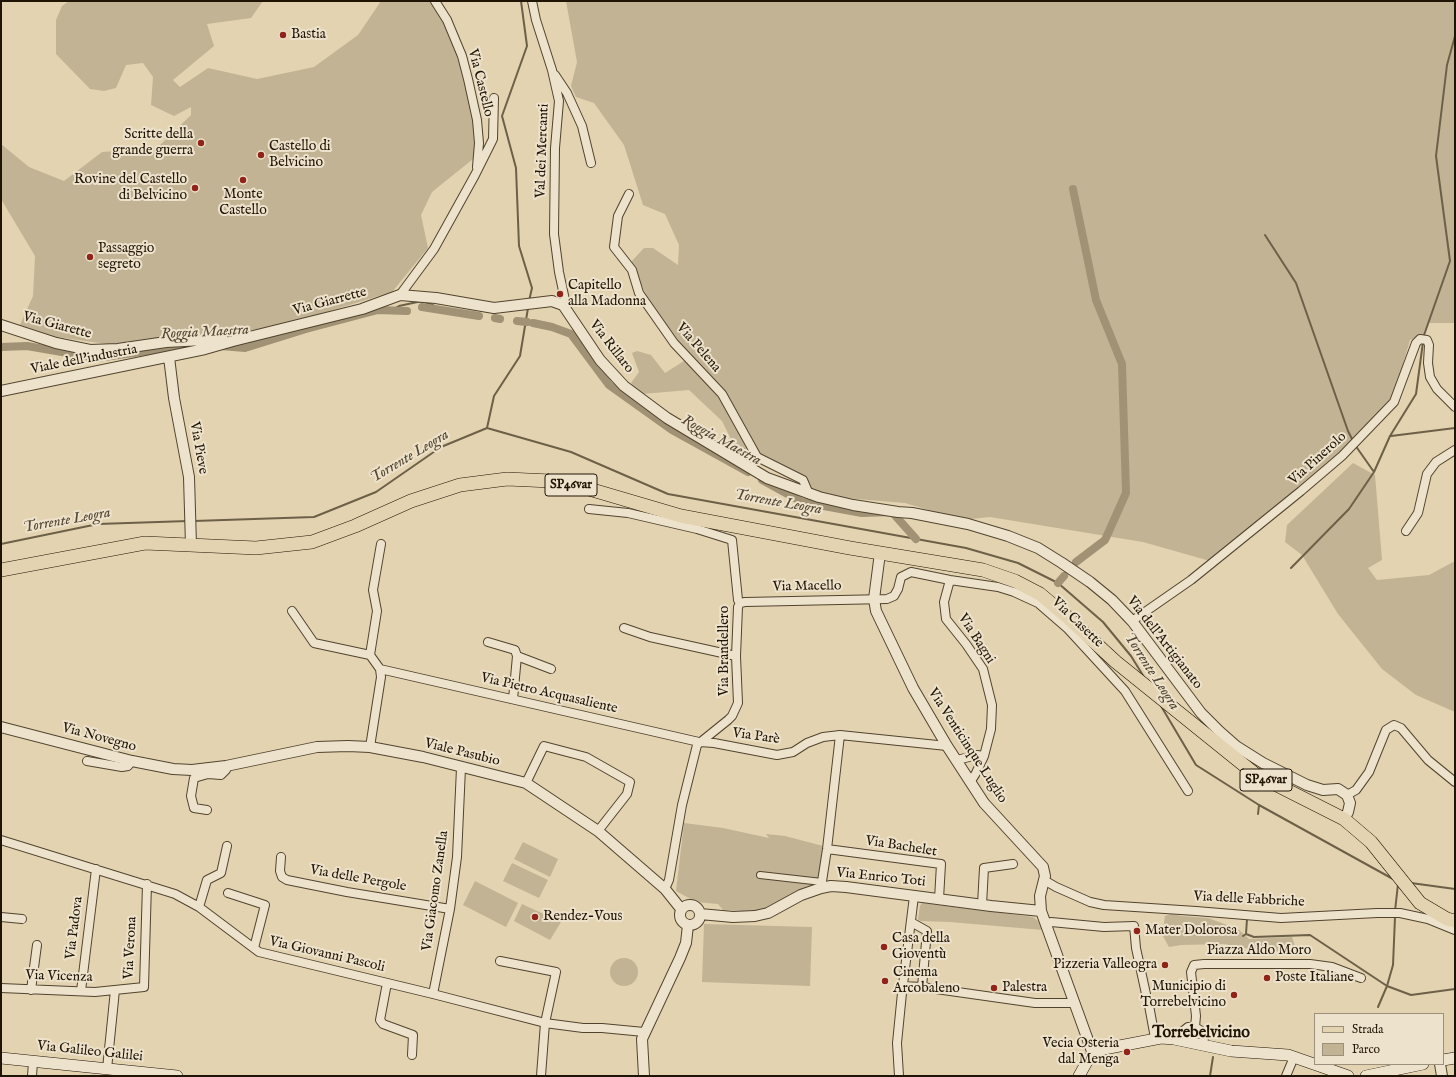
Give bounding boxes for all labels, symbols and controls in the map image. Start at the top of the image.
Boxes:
place label: Bastia [291,27,326,43]
marker: Bastia [278,30,288,40]
street label: Via Castello [463,47,497,119]
street label: Val dei Mercanti [533,103,553,199]
place label: Scritte della grande guerra [112,127,193,160]
marker: Scritte della grande guerra [196,138,206,148]
place label: Castello di Belvicino [269,139,331,172]
marker: Castello di Belvicino [256,150,266,160]
place label: Rovine del Castello di Belvicino [74,172,187,204]
marker: Monte Castello [238,175,248,185]
marker: Rovine del Castello di Belvicino [190,183,200,193]
place label: Monte Castello [219,187,267,220]
place label: Passaggio segreto [98,241,154,274]
marker: Passaggio segreto [85,252,95,262]
place label: Capitello alla Madonna [568,278,646,310]
street label: Via Giarrette [291,284,369,320]
marker: Capitello alla Madonna [555,289,565,299]
street label: Via Giarette [21,309,93,343]
street label: Via Rillaro [585,317,637,377]
street label: Via Pelena [672,320,724,376]
water label: Roggia Maestra [160,322,250,344]
street label: Viale dell'industria [29,341,139,379]
water label: Roggia Maestra [678,412,764,470]
street label: Via Pieve [185,421,211,475]
water label: Torrente Leogra [367,427,453,487]
street label: Via Pinerolo [1286,429,1350,489]
road number: SP46var [545,474,597,496]
water label: Torrente Leogra [733,486,823,520]
water label: Torrente Leogra [22,504,112,538]
street label: Via Macello [772,578,842,596]
street label: Via dell'Artigianato [1123,593,1205,693]
street label: Via Casette [1048,594,1106,652]
street label: Via Brandellero [717,606,733,696]
street label: Via Bagni [954,611,998,667]
water label: Torrente Leogra [1119,630,1183,714]
street label: Via Pietro Acquasaliente [479,670,619,718]
street label: Via Venticinque Luglio [924,685,1010,807]
street label: Via Novegno [60,720,138,756]
street label: Via Parè [731,725,781,749]
street label: Viale Pasubio [423,736,501,770]
road number: SP46var [1240,769,1292,791]
street label: Via Giacomo Zanella [419,830,453,952]
street label: Via Bachelet [864,833,938,861]
street label: Via delle Pergole [308,862,408,896]
street label: Via Enrico Toti [836,865,926,891]
street label: Via delle Fabbriche [1193,889,1305,911]
street label: Via Padova [63,896,87,960]
place label: Rendez-Vous [543,909,622,925]
marker: Rendez-Vous [530,912,540,922]
street label: Via Verona [121,916,141,980]
place label: Mater Dolorosa [1145,923,1237,939]
marker: Mater Dolorosa [1132,926,1142,936]
place label: Casa della Gioventù [892,931,950,964]
street label: Via Giovanni Pascoli [268,934,386,976]
marker: Casa della Gioventù [879,942,889,952]
street label: Piazza Aldo Moro [1207,943,1311,959]
place label: Pizzeria Valleogra [1053,957,1157,973]
marker: Pizzeria Valleogra [1160,960,1170,970]
place label: Cinema Arcobaleno [893,965,960,998]
street label: Via Vicenza [25,967,93,987]
place label: Poste Italiane [1275,970,1354,986]
marker: Poste Italiane [1262,973,1272,983]
marker: Cinema Arcobaleno [880,976,890,986]
place label: Municipio di Torrebelvicino [1141,979,1226,1012]
place label: Palestra [1002,980,1047,996]
marker: Palestra [989,983,999,993]
marker: Municipio di Torrebelvicino [1229,990,1239,1000]
legend [1314,1013,1444,1065]
text: Strada [1352,1022,1383,1037]
district label: Torrebelvicino [1152,1024,1250,1044]
place label: Vecia Osteria dal Menga [1043,1036,1119,1068]
street label: Via Galileo Galilei [36,1038,144,1066]
text: Parco [1352,1042,1380,1057]
marker: Vecia Osteria dal Menga [1122,1047,1132,1057]

